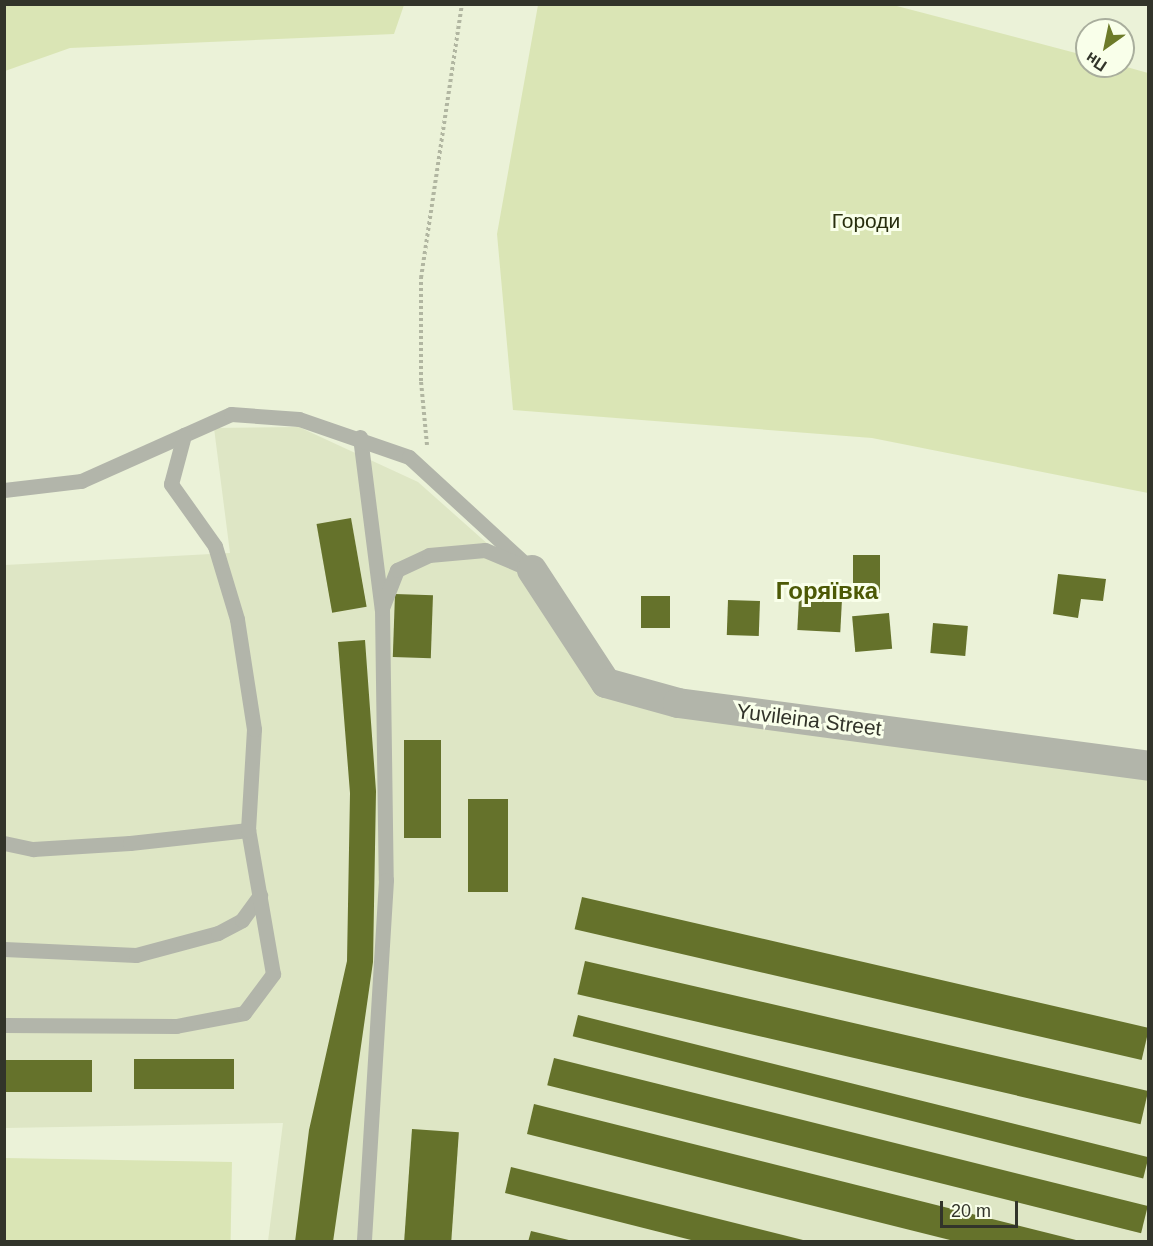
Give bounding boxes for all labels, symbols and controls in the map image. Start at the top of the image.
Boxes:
north arrow [1075,18,1135,78]
text: Пн [1083,49,1110,75]
park label: Городи [832,208,900,234]
district label: Горяївка [776,577,878,605]
street label: Yuvileina Street [735,699,883,741]
scale bar [943,1189,1021,1227]
text: 20 m [951,1201,991,1221]

